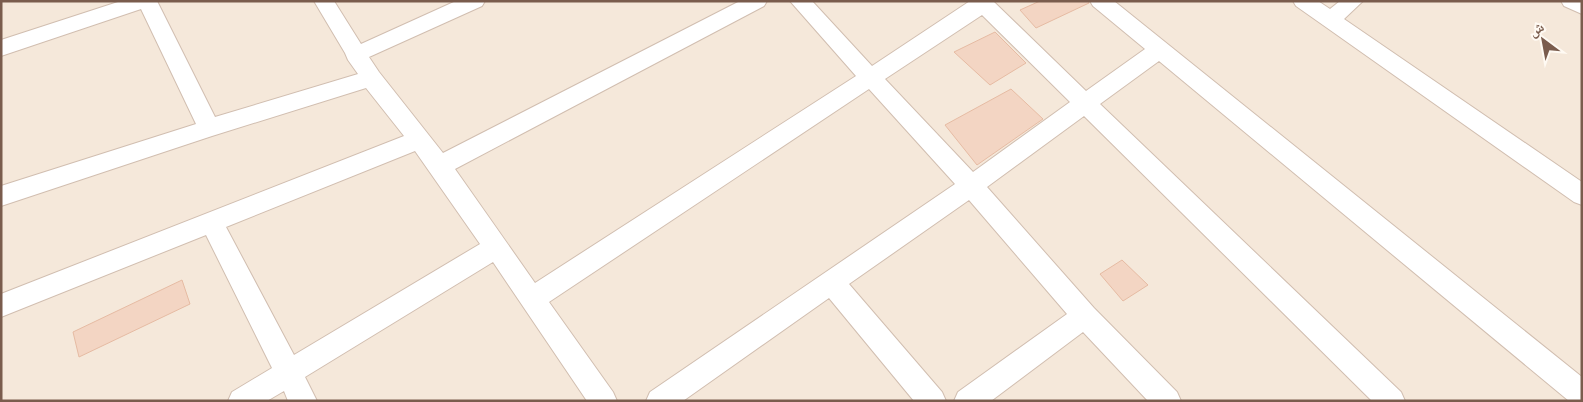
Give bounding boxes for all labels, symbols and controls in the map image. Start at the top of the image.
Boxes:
north arrow [1518,15,1568,65]
text: ش [1526,18,1547,41]

